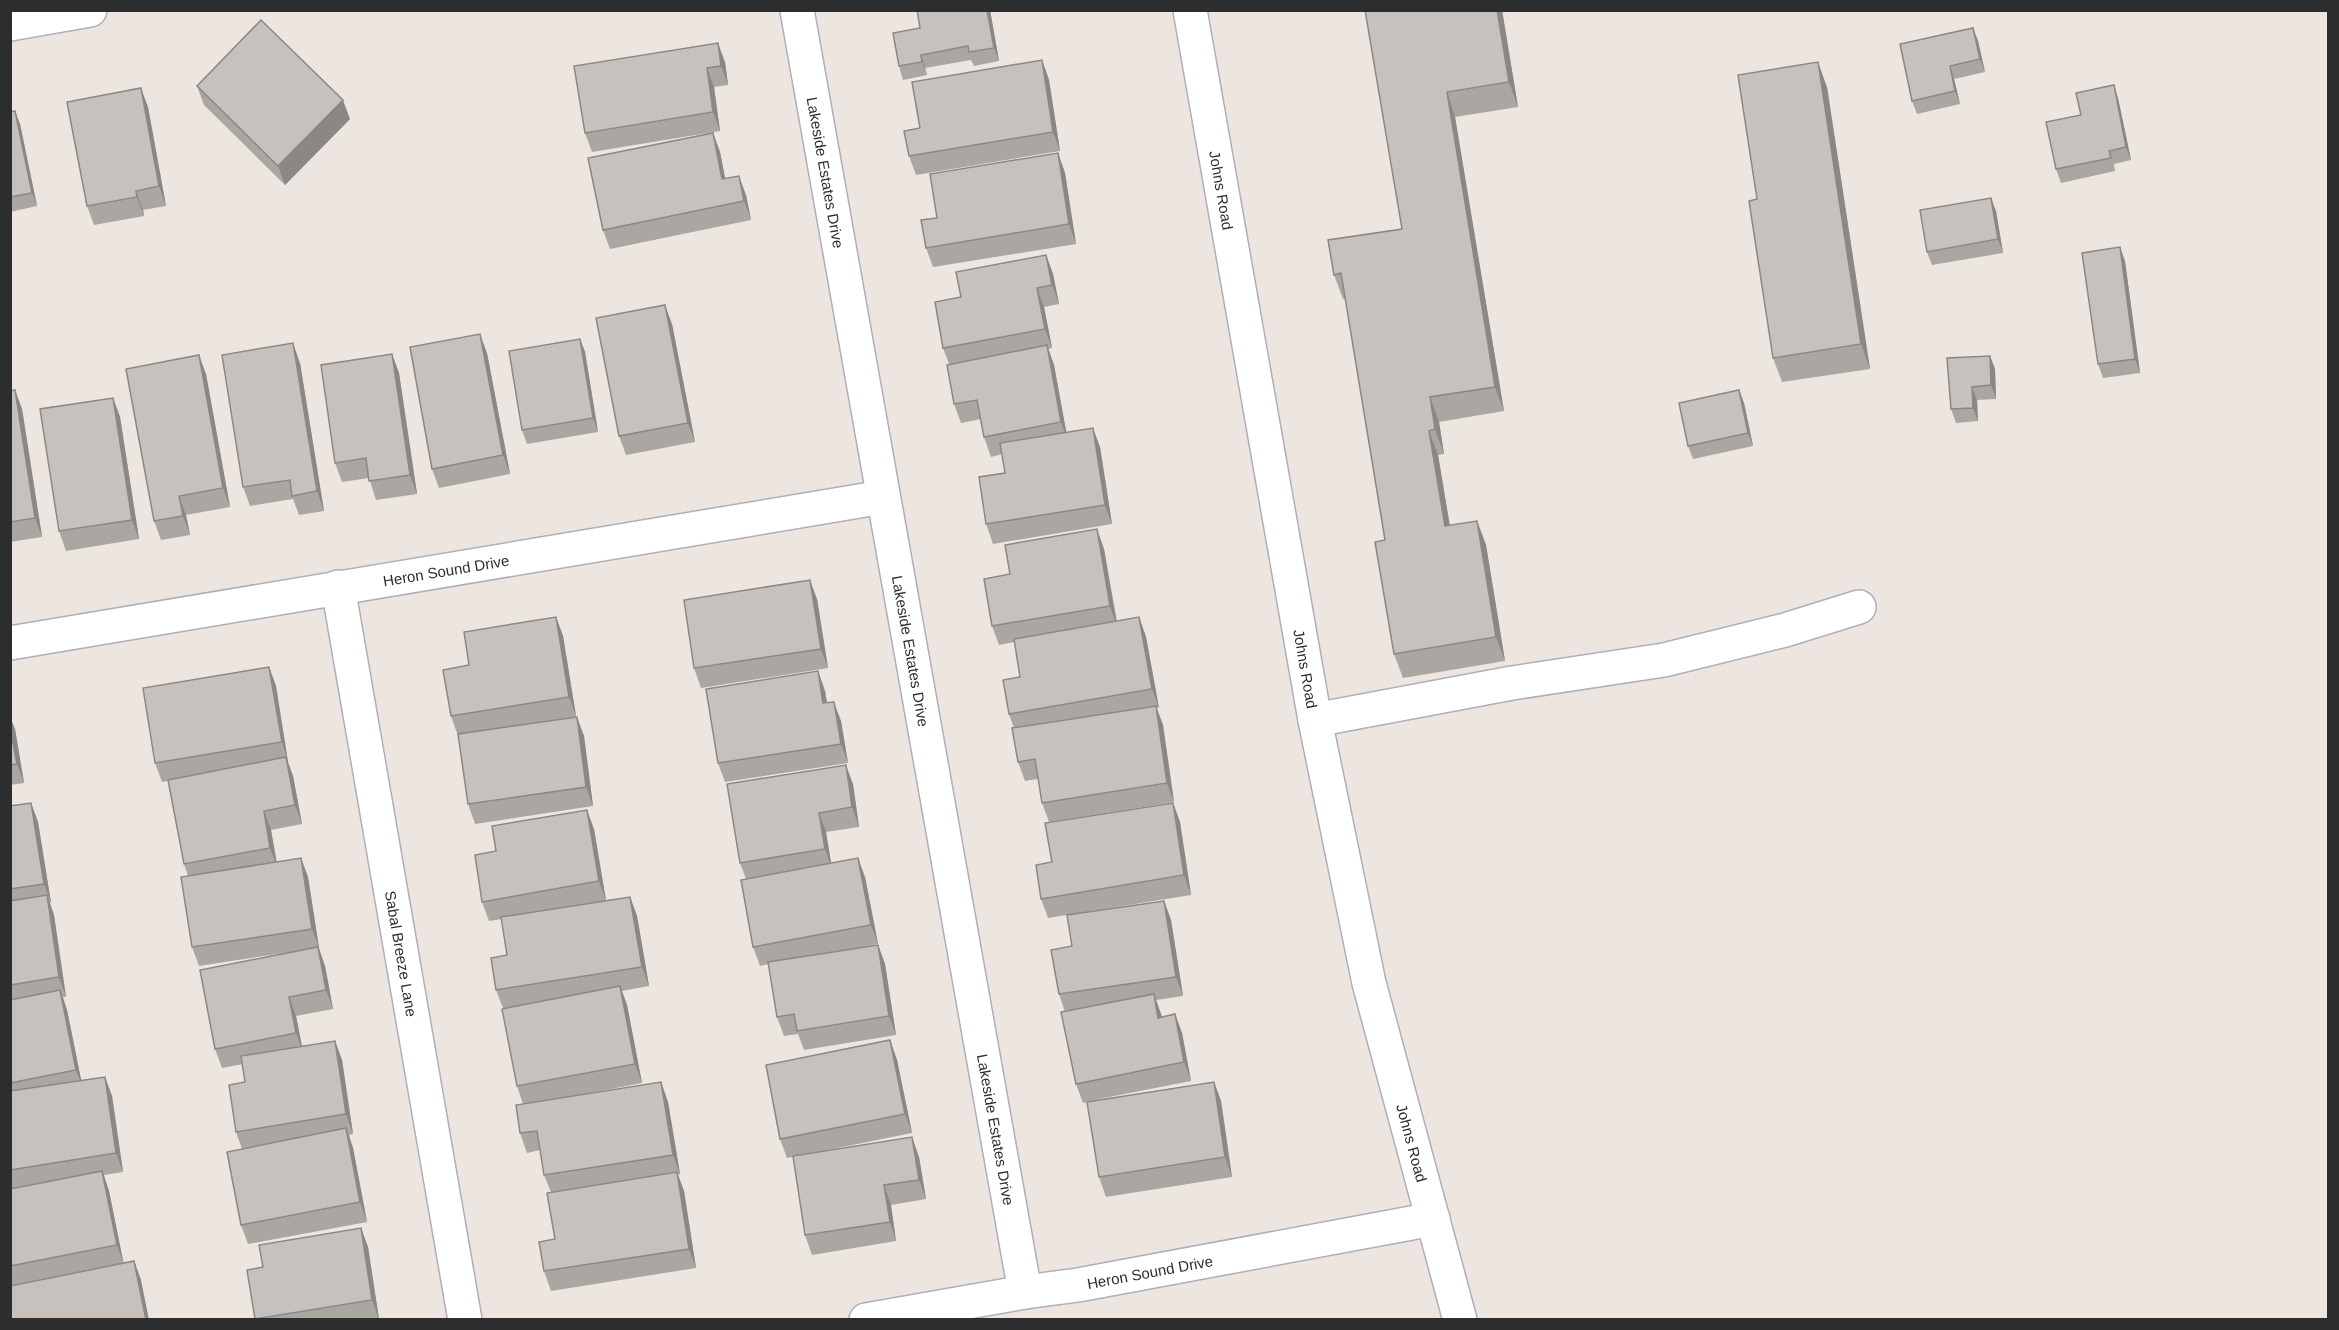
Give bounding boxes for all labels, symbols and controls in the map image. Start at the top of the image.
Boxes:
street label: Lakeside Estates Drive [804,95,848,249]
street label: Johns Road [1206,149,1237,231]
street label: Heron Sound Drive [382,551,510,589]
street label: Lakeside Estates Drive [889,574,933,728]
street label: Johns Road [1291,628,1321,710]
street label: Sabal Breeze Lane [382,889,421,1018]
street label: Lakeside Estates Drive [974,1052,1018,1206]
street label: Johns Road [1394,1102,1431,1184]
street label: Heron Sound Drive [1086,1252,1214,1292]

